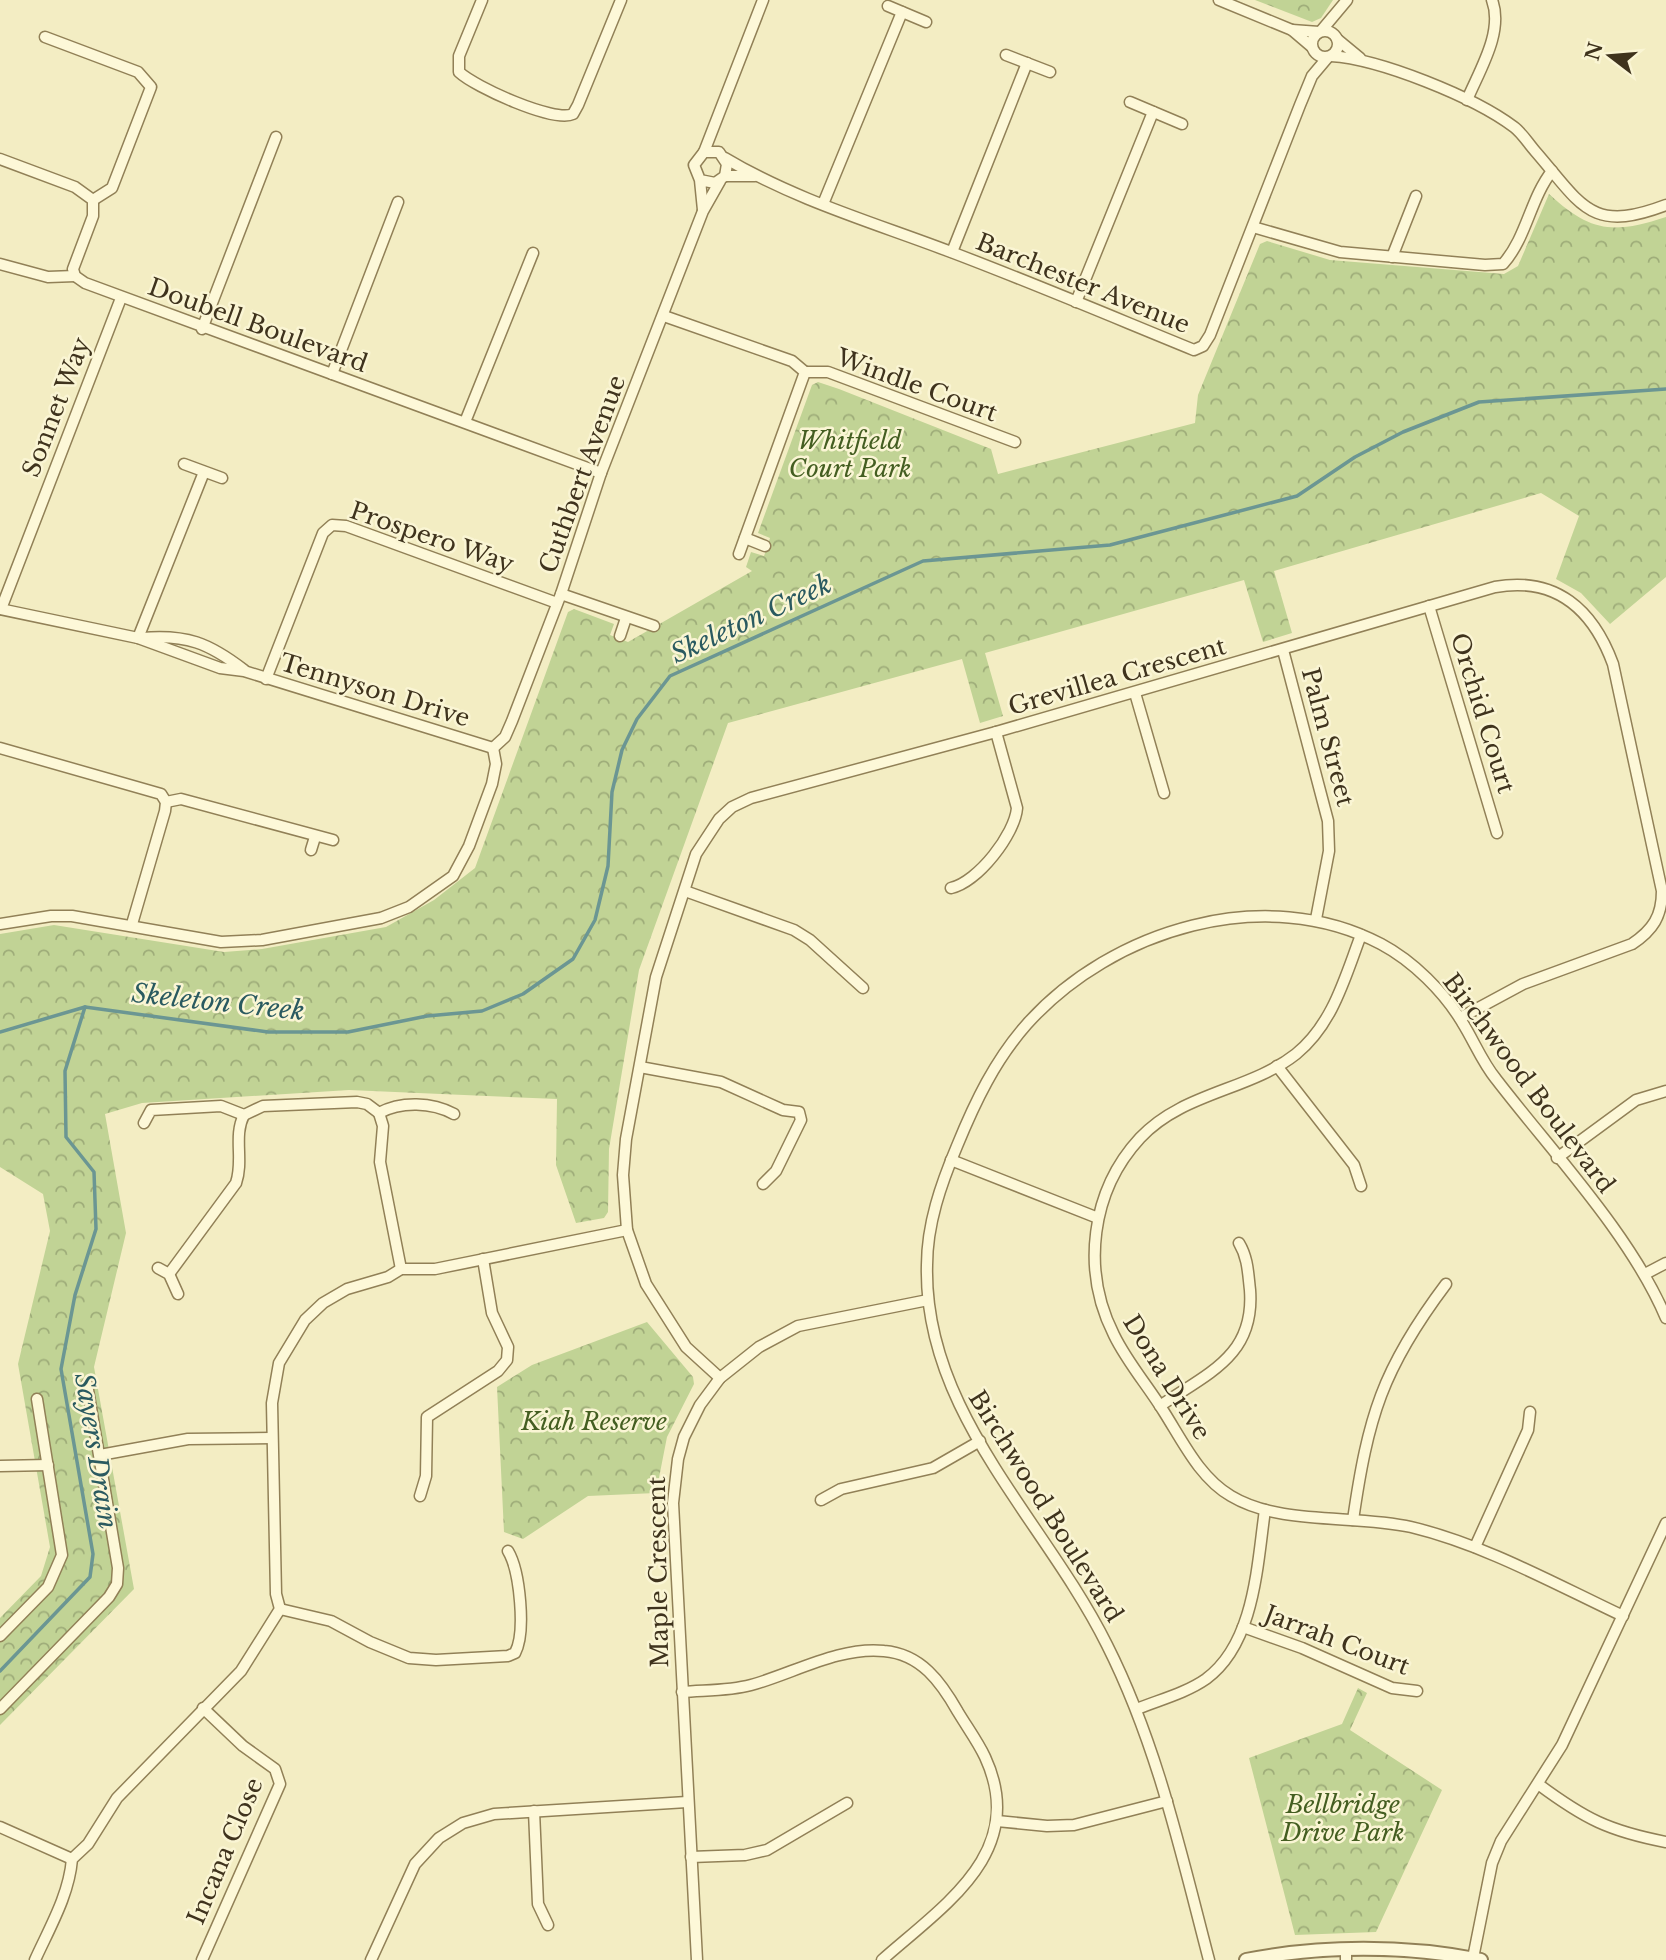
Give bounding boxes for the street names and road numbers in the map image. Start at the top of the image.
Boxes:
street label: Barchester Avenue [972,227,1194,339]
street label: Doubell Boulevard [144,272,372,378]
street label: Sonnet Way [16,332,96,481]
street label: Windle Court [832,342,1001,428]
street label: Cuthbert Avenue [533,371,631,577]
street label: Prospero Way [346,495,518,579]
street label: Orchid Court [1445,629,1521,797]
street label: Grevillea Crescent [1005,631,1229,721]
street label: Tennyson Drive [277,647,473,733]
street label: Palm Street [1296,665,1360,809]
street label: Birchwood Boulevard [1437,967,1621,1199]
street label: Dona Drive [1117,1309,1217,1445]
street label: Birchwood Boulevard [963,1385,1129,1627]
street label: Maple Crescent [642,1476,674,1668]
street label: Jarrah Court [1258,1598,1414,1681]
street label: Incana Close [181,1773,269,1929]

